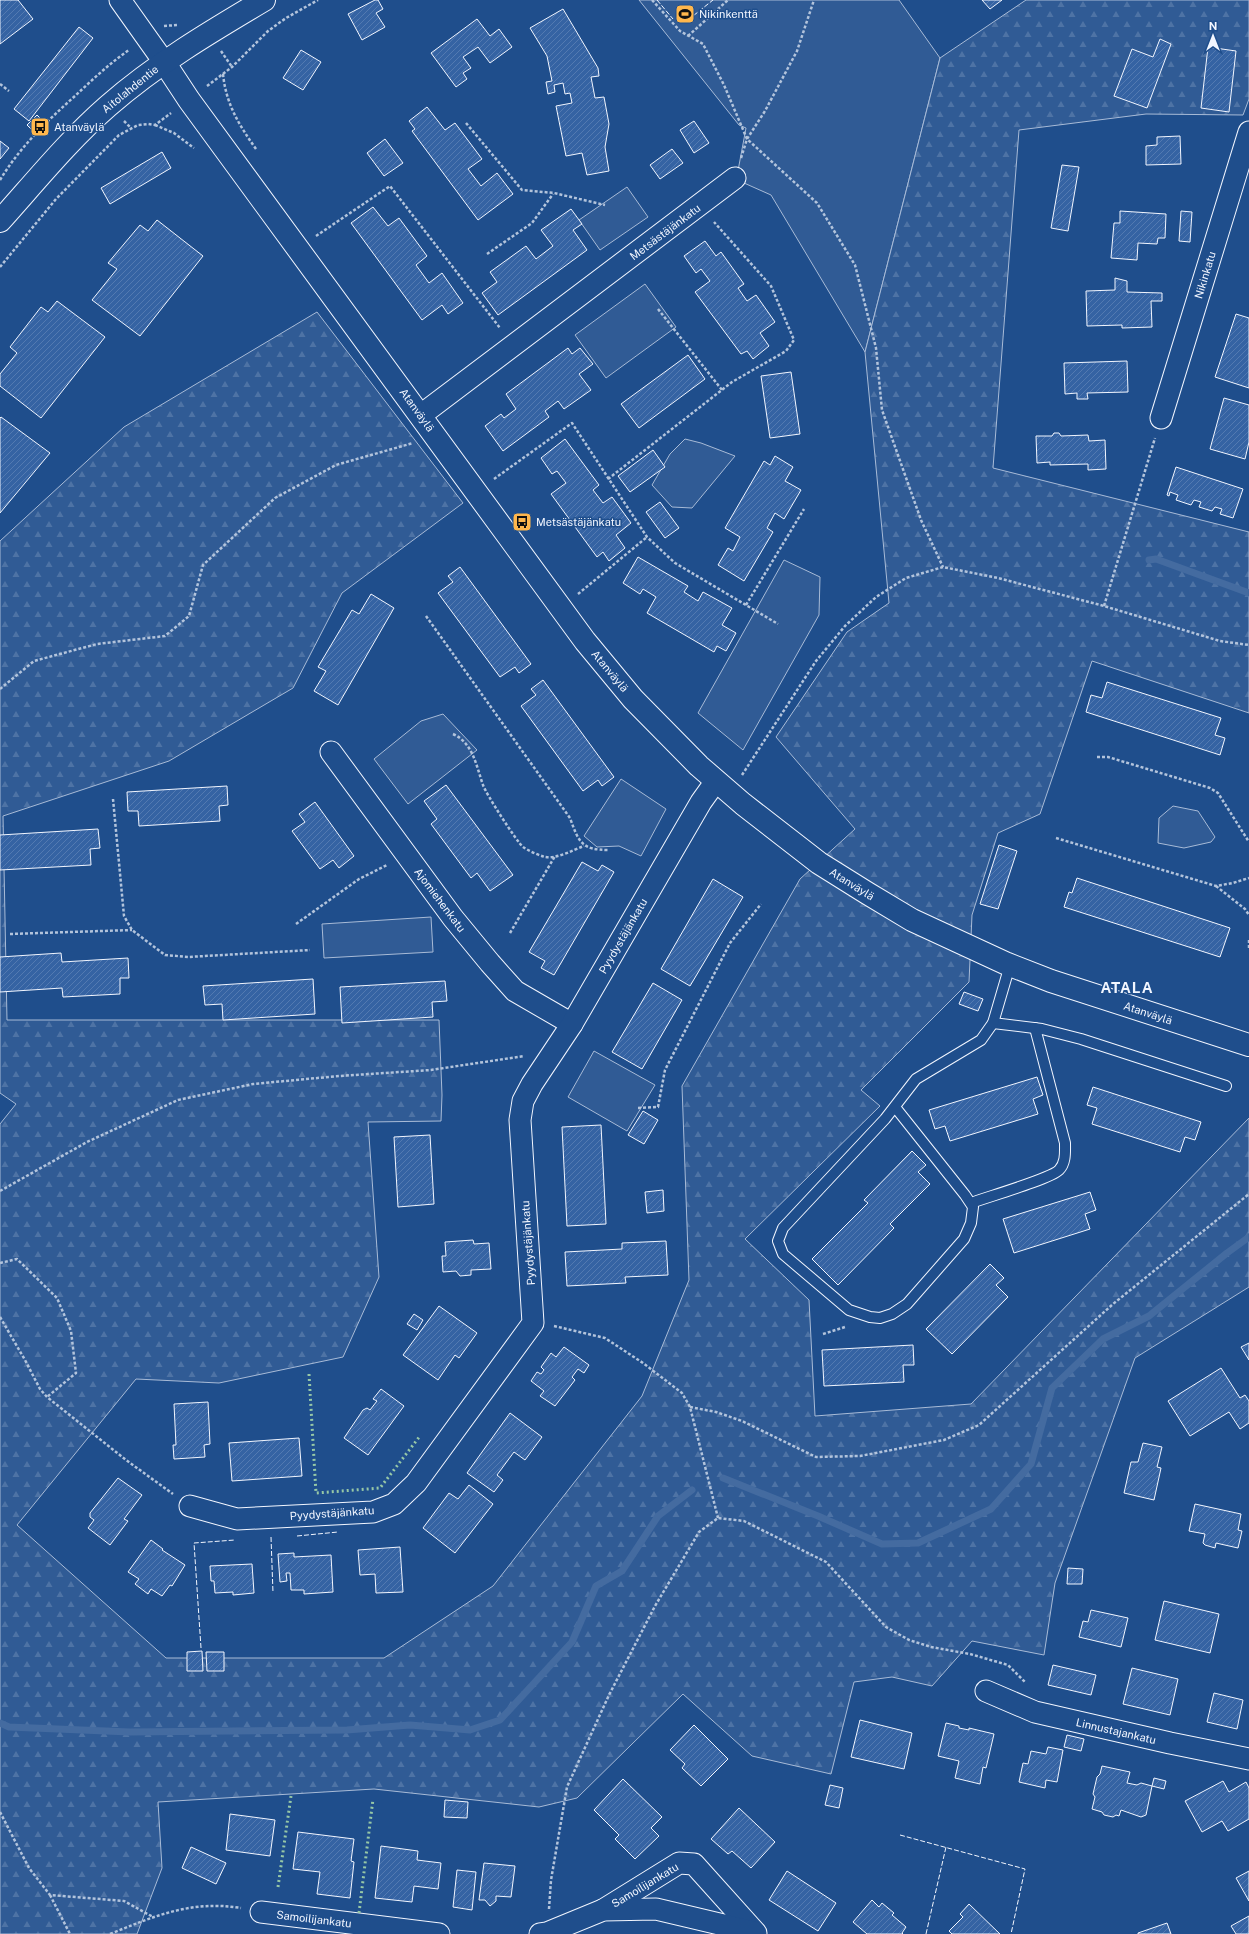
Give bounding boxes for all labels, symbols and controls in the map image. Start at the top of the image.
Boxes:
sports icon: Nikinkenttä [674,3,696,25]
place label: Nikinkenttä [699,8,758,20]
north arrow [1193,16,1233,56]
text: N [1209,20,1217,32]
street label: Aitolahdentie [100,63,160,115]
bus stop icon: Atanväylä [29,116,51,138]
place label: Atanväylä [54,121,104,133]
street label: Metsästäjänkatu [627,202,703,262]
street label: Nikinkatu [1192,250,1218,300]
street label: Atanväylä [397,386,437,434]
bus stop icon: Metsästäjänkatu [511,511,533,533]
place label: Metsästäjänkatu [536,516,621,528]
street label: Atanväylä [589,648,631,694]
street label: Ajomiehenkatu [412,866,468,934]
street label: Atanväylä [828,866,876,902]
street label: Pyydystäjänkatu [597,896,649,976]
district label: ATALA [1100,979,1154,996]
street label: Atanväylä [1122,1000,1174,1026]
street label: Pyydystäjänkatu [519,1200,537,1286]
street label: Pyydystäjänkatu [289,1504,375,1522]
street label: Linnustajankatu [1075,1716,1157,1746]
street label: Samoilijankatu [609,1860,681,1910]
street label: Samoilijankatu [276,1908,352,1930]

